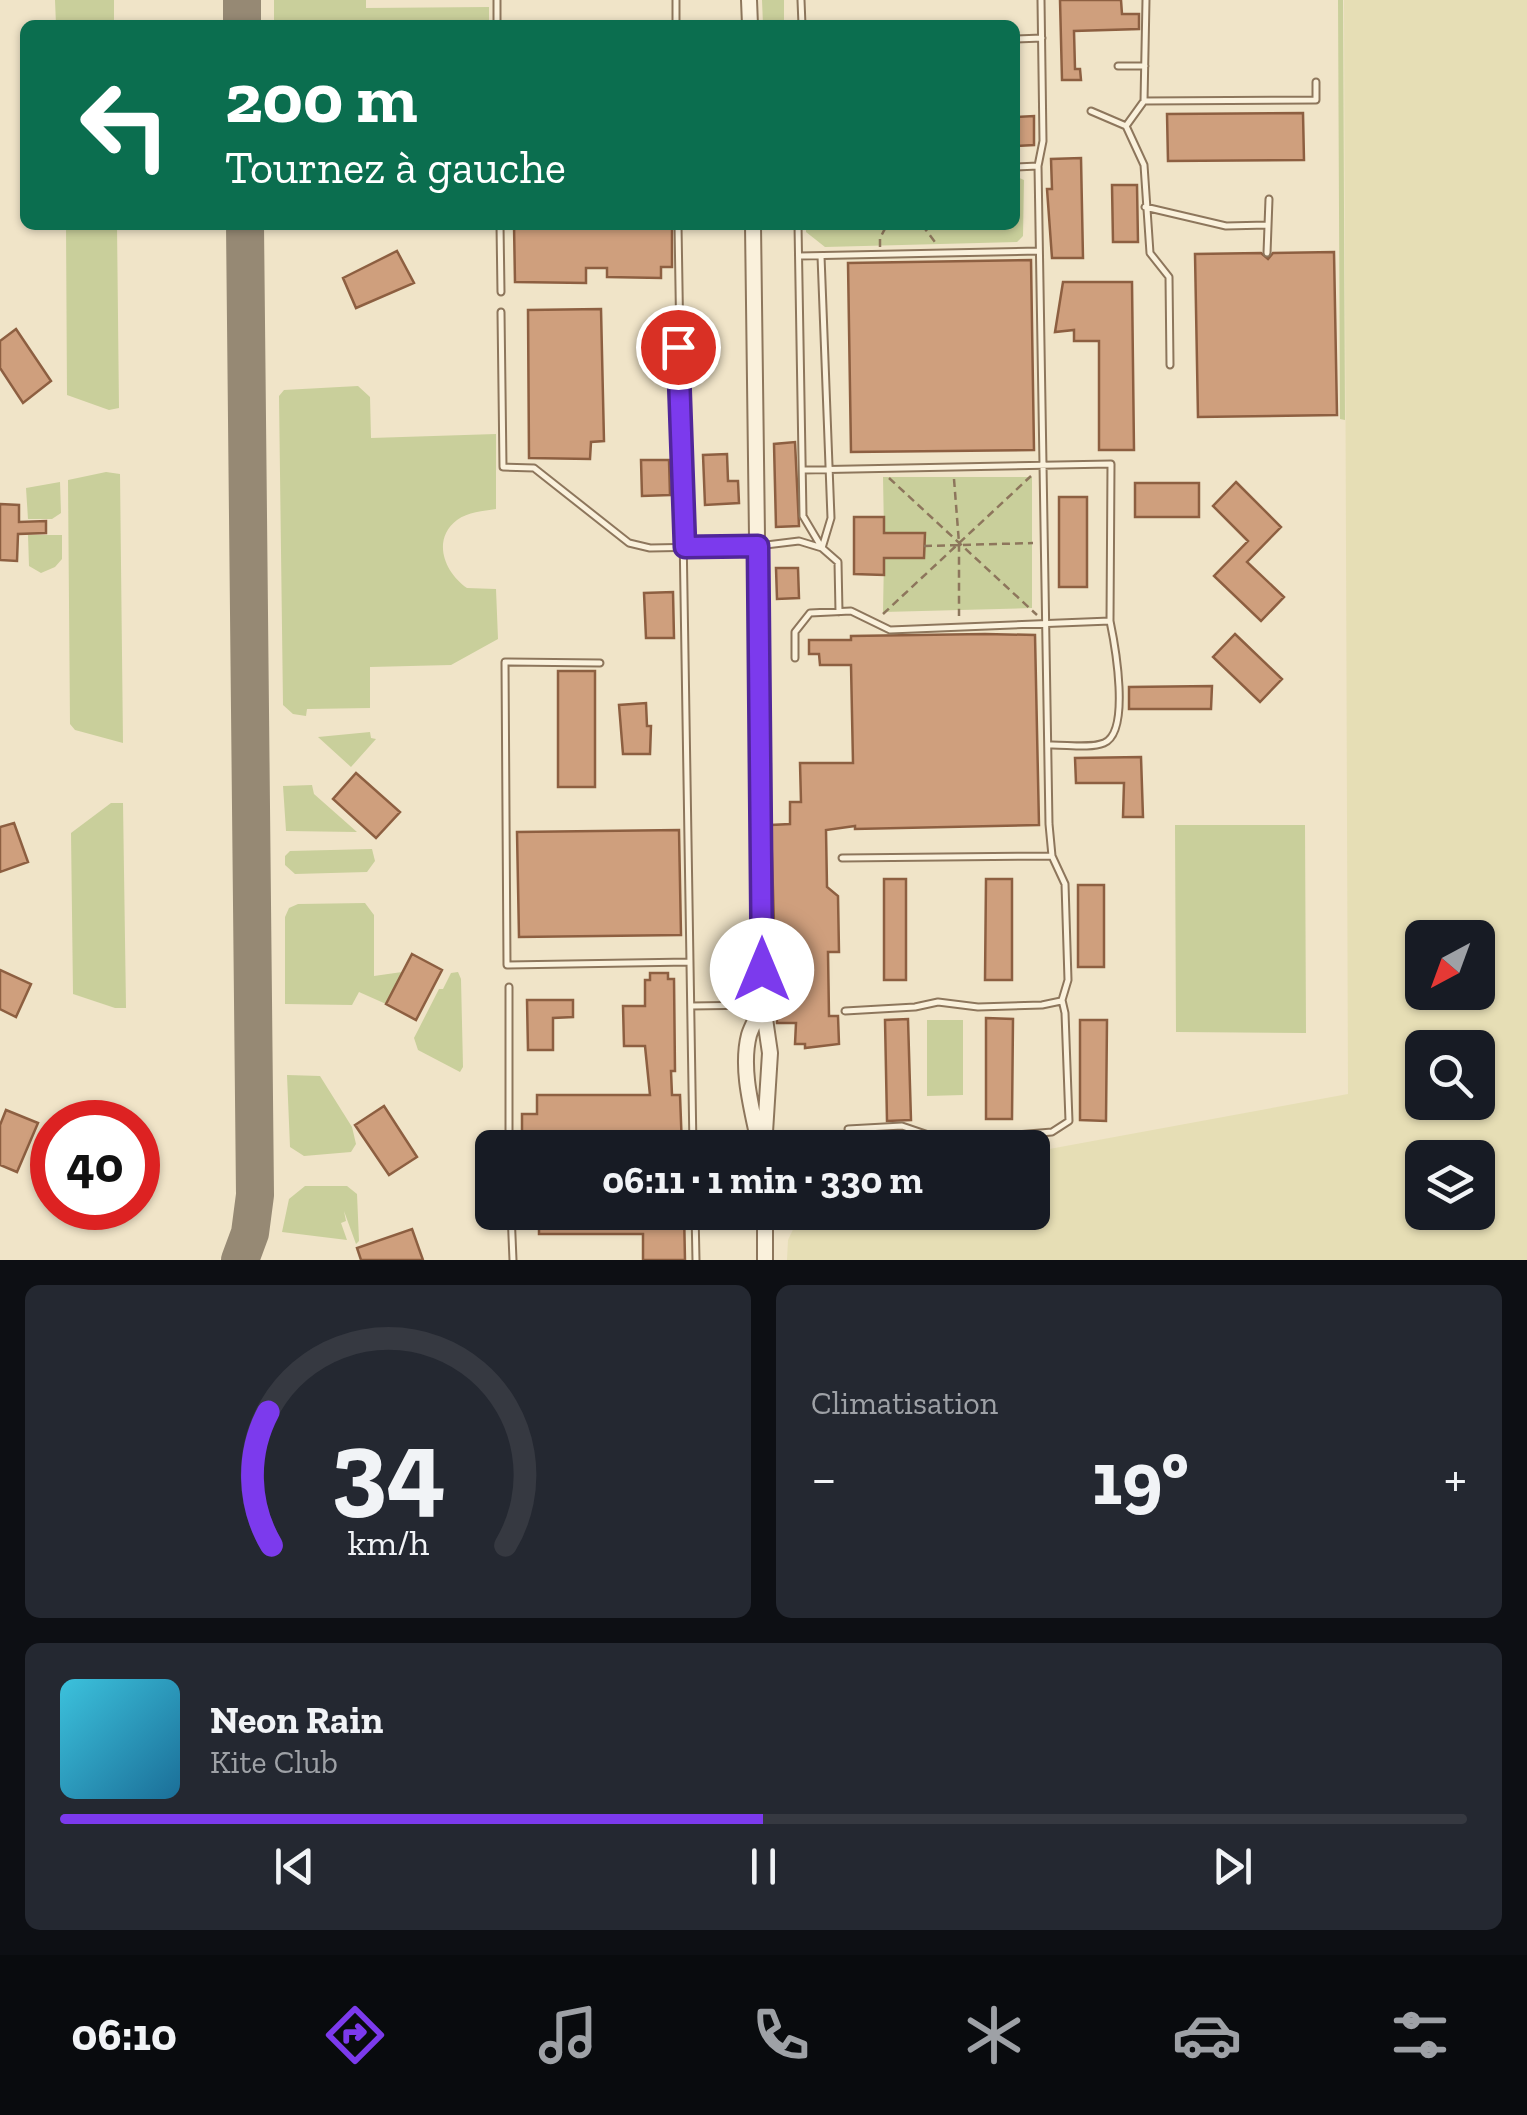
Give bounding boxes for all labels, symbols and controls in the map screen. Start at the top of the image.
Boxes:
text: 200 m [225,56,418,140]
icon: left [60,60,190,190]
text: Tournez à gauche [225,141,566,195]
pin [636,305,721,390]
icon: arrive [651,320,706,375]
position arrow [710,918,814,1022]
north arrow [1405,920,1495,1010]
map controls [1405,920,1495,1230]
button: search [1405,1030,1495,1120]
speed limit sign: 40 [30,1100,160,1230]
button: layers [1405,1140,1495,1230]
text: 06:11 · 1 min · 330 m [602,1157,923,1203]
text: Climatisation [811,1384,998,1422]
text: 34 [331,1405,445,1530]
text: 19° [1092,1433,1189,1523]
text: − [811,1445,837,1511]
text: + [1444,1445,1467,1511]
text: km/h [347,1521,429,1564]
text: Neon Rain [210,1697,383,1743]
text: Kite Club [210,1743,338,1781]
icon: previous [267,1839,322,1894]
icon: pause [736,1839,791,1894]
icon: next [1205,1839,1260,1894]
icon: directions [320,2000,390,2070]
icon: music [533,2000,603,2070]
icon: phone [746,2000,816,2070]
icon: climate [959,2000,1029,2070]
icon: car [1172,2000,1242,2070]
icon: filters [1385,2000,1455,2070]
text: 06:10 [72,2008,177,2062]

